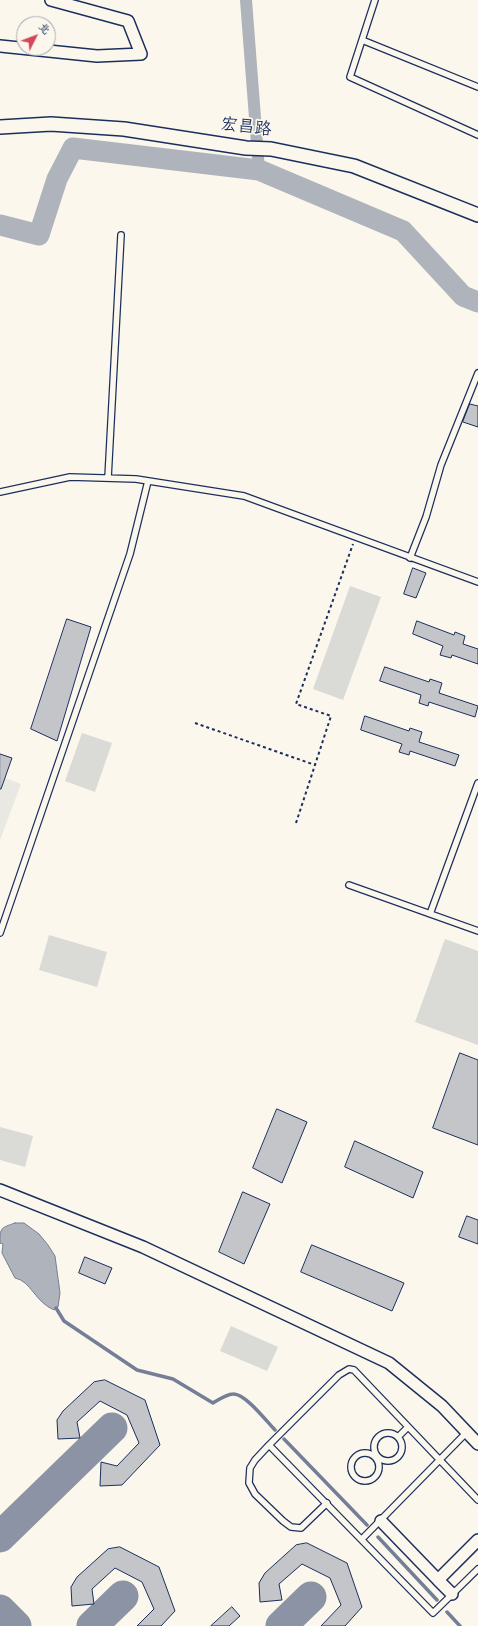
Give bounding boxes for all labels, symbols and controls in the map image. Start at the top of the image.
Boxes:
north arrow [16,16,56,56]
text: 北 [35,19,54,38]
street label: 宏昌路 [219,116,273,142]

